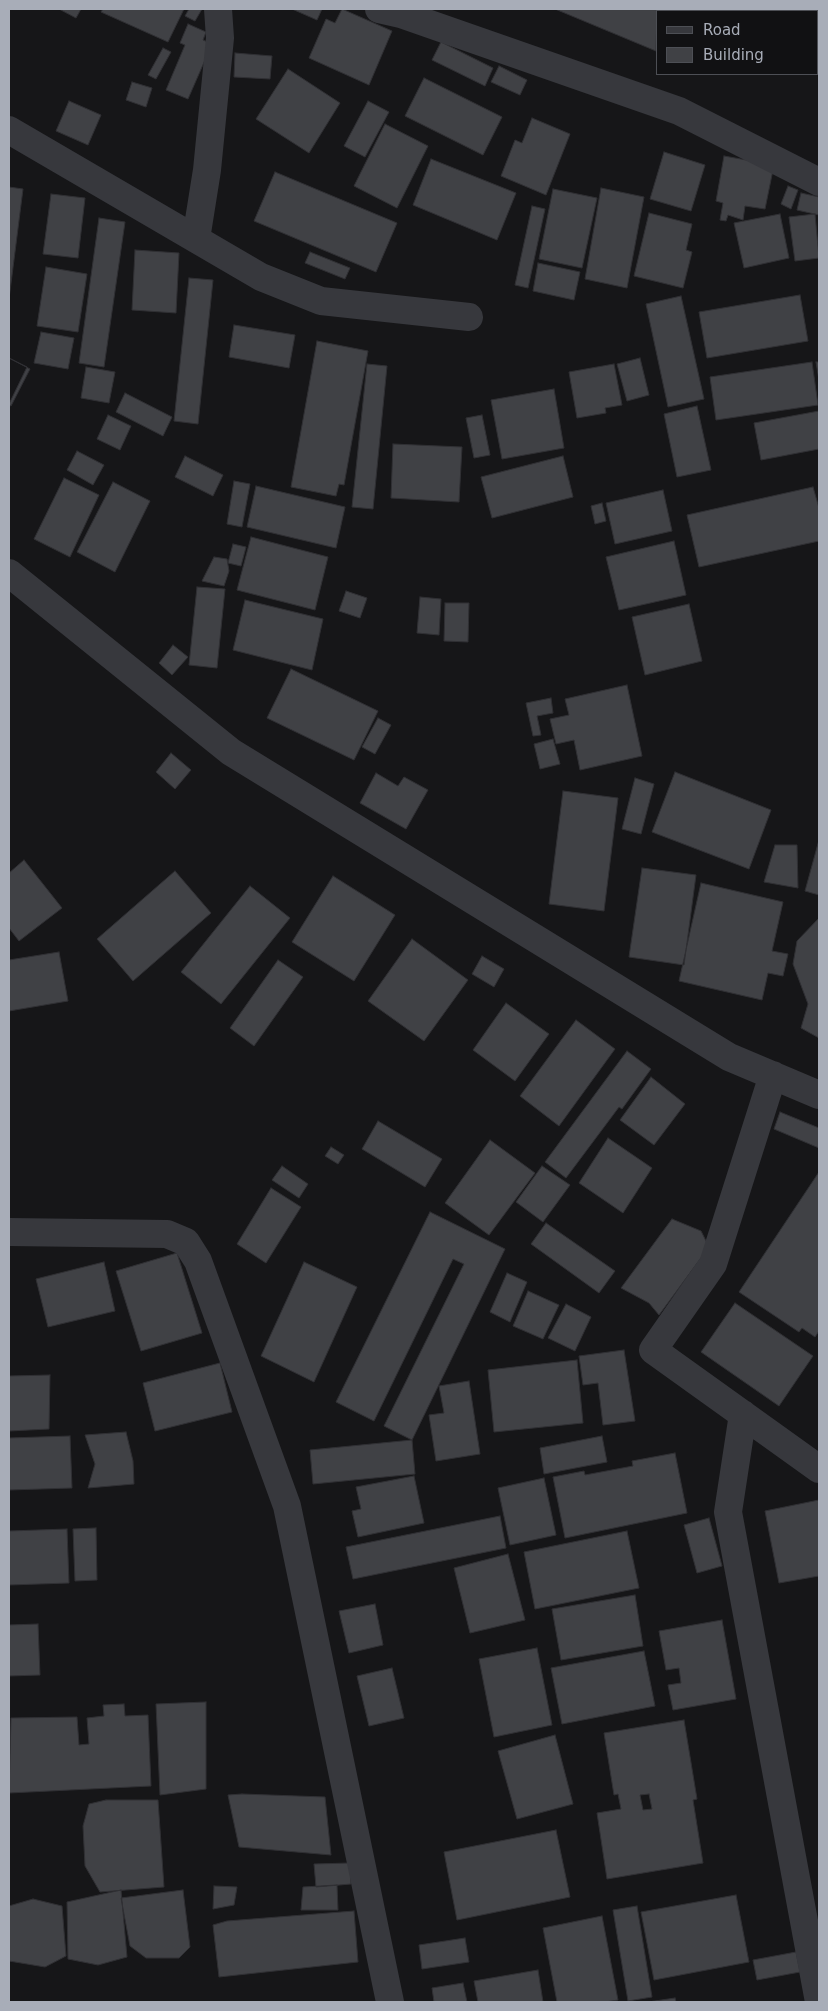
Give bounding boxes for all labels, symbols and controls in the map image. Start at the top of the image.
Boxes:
legend [656,10,818,75]
text: Road [703,21,741,39]
text: Building [703,46,764,64]

